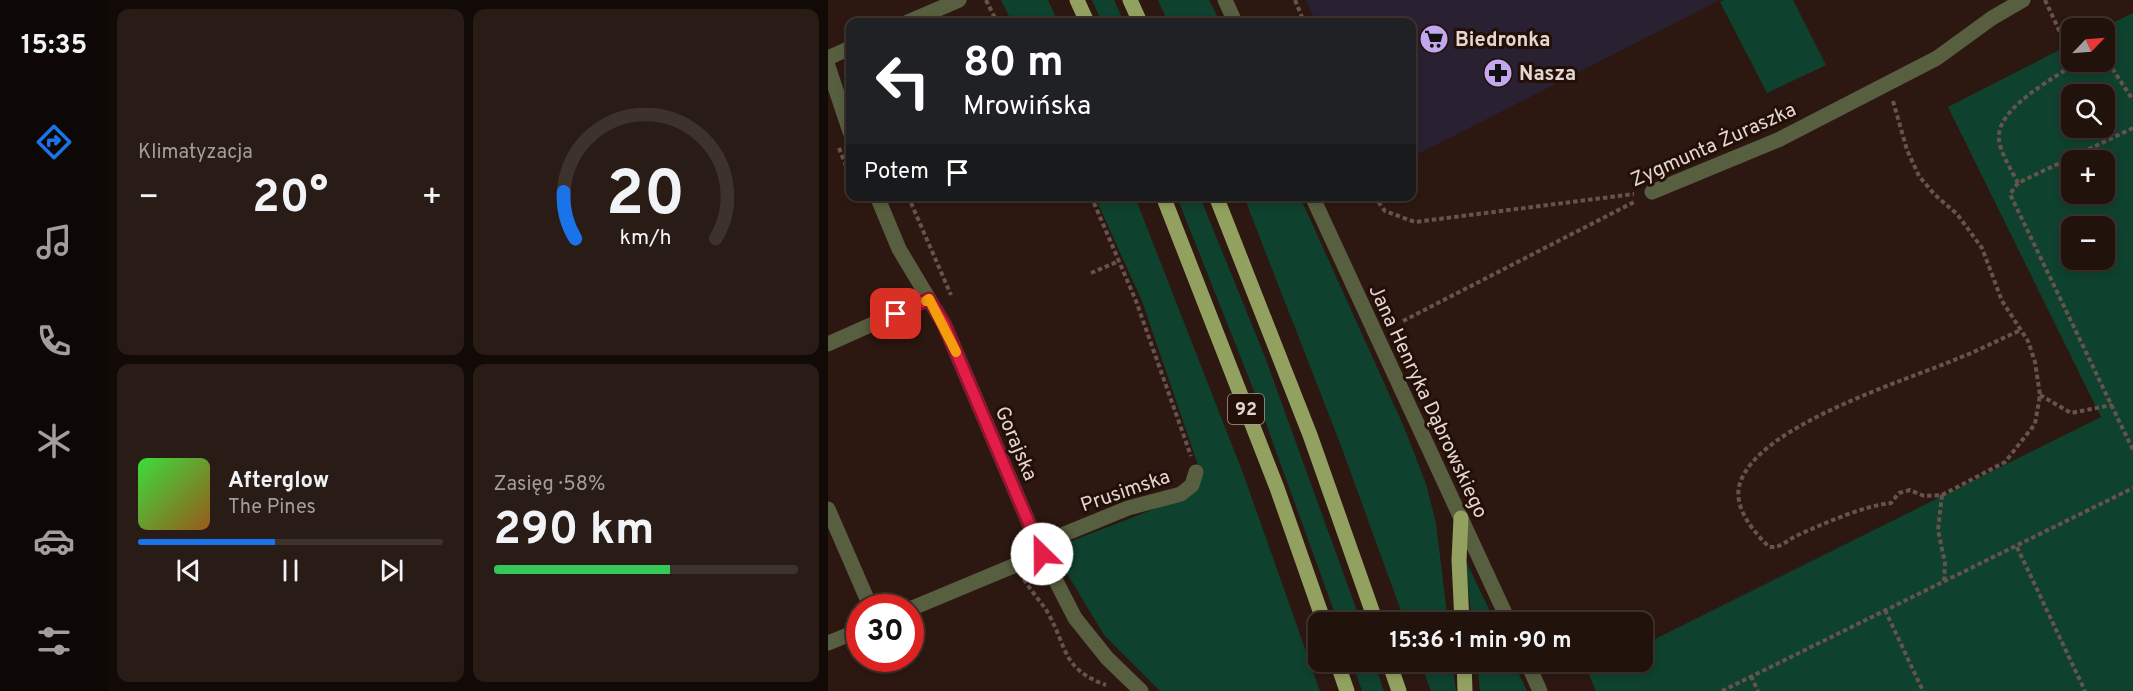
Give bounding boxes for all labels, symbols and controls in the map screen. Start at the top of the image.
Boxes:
north arrow [2061,18,2115,72]
map controls [2061,18,2115,270]
supermarket icon: Biedronka [1418,23,1450,55]
place label: Biedronka [1455,28,1550,54]
text: 15:35 [21,29,87,63]
text: 80 m [963,38,1064,91]
icon: left [864,42,942,120]
pharmacy icon: Nasza [1482,57,1514,89]
place label: Nasza [1519,62,1576,88]
button: search [2061,84,2115,138]
text: Mrowińska [963,90,1091,124]
street label: Zygmunta Żuraszka [1626,97,1801,194]
icon: directions [33,121,75,163]
text: Klimatyzacja [138,140,253,166]
button: + [2061,150,2115,204]
icon: arrive [941,156,974,189]
text: 20 [606,158,685,237]
text: Potem [864,159,929,186]
text: 20° [252,171,328,228]
text: − [138,178,159,220]
text: + [421,178,442,220]
button: − [2061,216,2115,270]
icon: music [33,221,75,263]
text: km/h [620,225,672,252]
street label: Jana Henryka Dąbrowskiego [1362,281,1493,523]
pin [870,288,921,339]
icon: arrive [879,297,912,330]
icon: phone [33,320,75,362]
road number: 92 [1228,394,1264,424]
street label: Gorajska [988,403,1042,485]
icon: climate [33,420,75,462]
street label: Prusimska [1078,464,1174,519]
text: Afterglow [228,468,329,495]
text: Zasięg · 58% [494,472,605,498]
text: The Pines [228,495,316,521]
text: 290 km [494,503,654,560]
icon: car [33,520,75,562]
position arrow [1010,522,1074,586]
icon: previous [172,554,205,587]
icon: pause [274,554,307,587]
icon: next [375,554,408,587]
speed limit sign: 30 [846,594,924,672]
icon: filters [33,620,75,662]
text: 15:36 · 1 min · 90 m [1390,628,1571,655]

